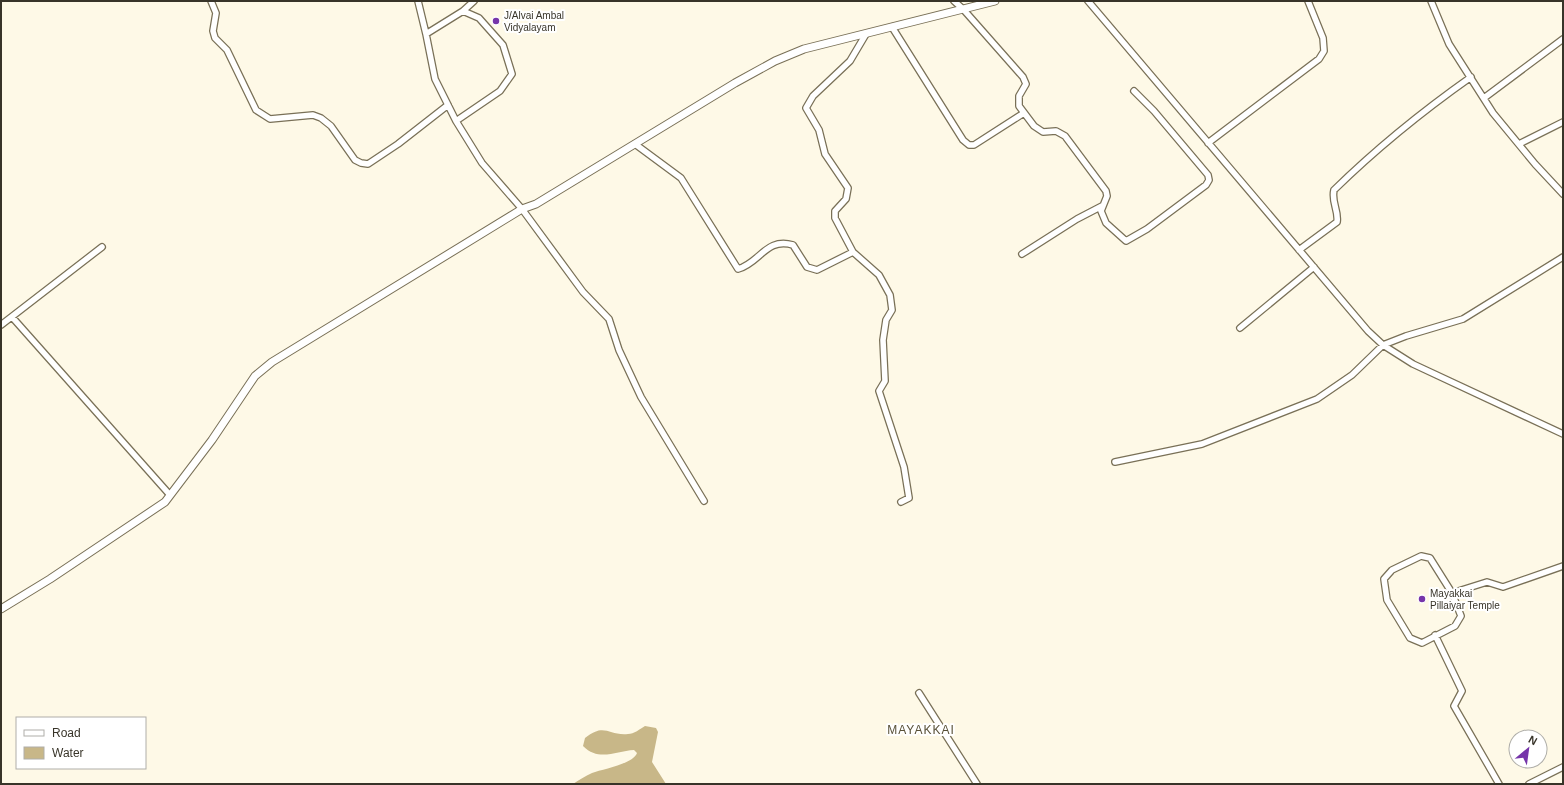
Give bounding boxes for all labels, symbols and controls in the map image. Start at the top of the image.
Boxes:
place label: J/Alvai Ambal Vidyalayam [504,10,564,33]
marker: J/Alvai Ambal Vidyalayam [491,16,501,26]
place label: Mayakkai Pillaiyar Temple [1430,588,1500,611]
marker: Mayakkai Pillaiyar Temple [1417,594,1427,604]
legend [16,717,146,769]
district label: MAYAKKAI [887,723,955,737]
text: Road [52,726,81,740]
north arrow [1508,729,1548,769]
text: N [1526,733,1539,747]
text: Water [52,746,84,760]

